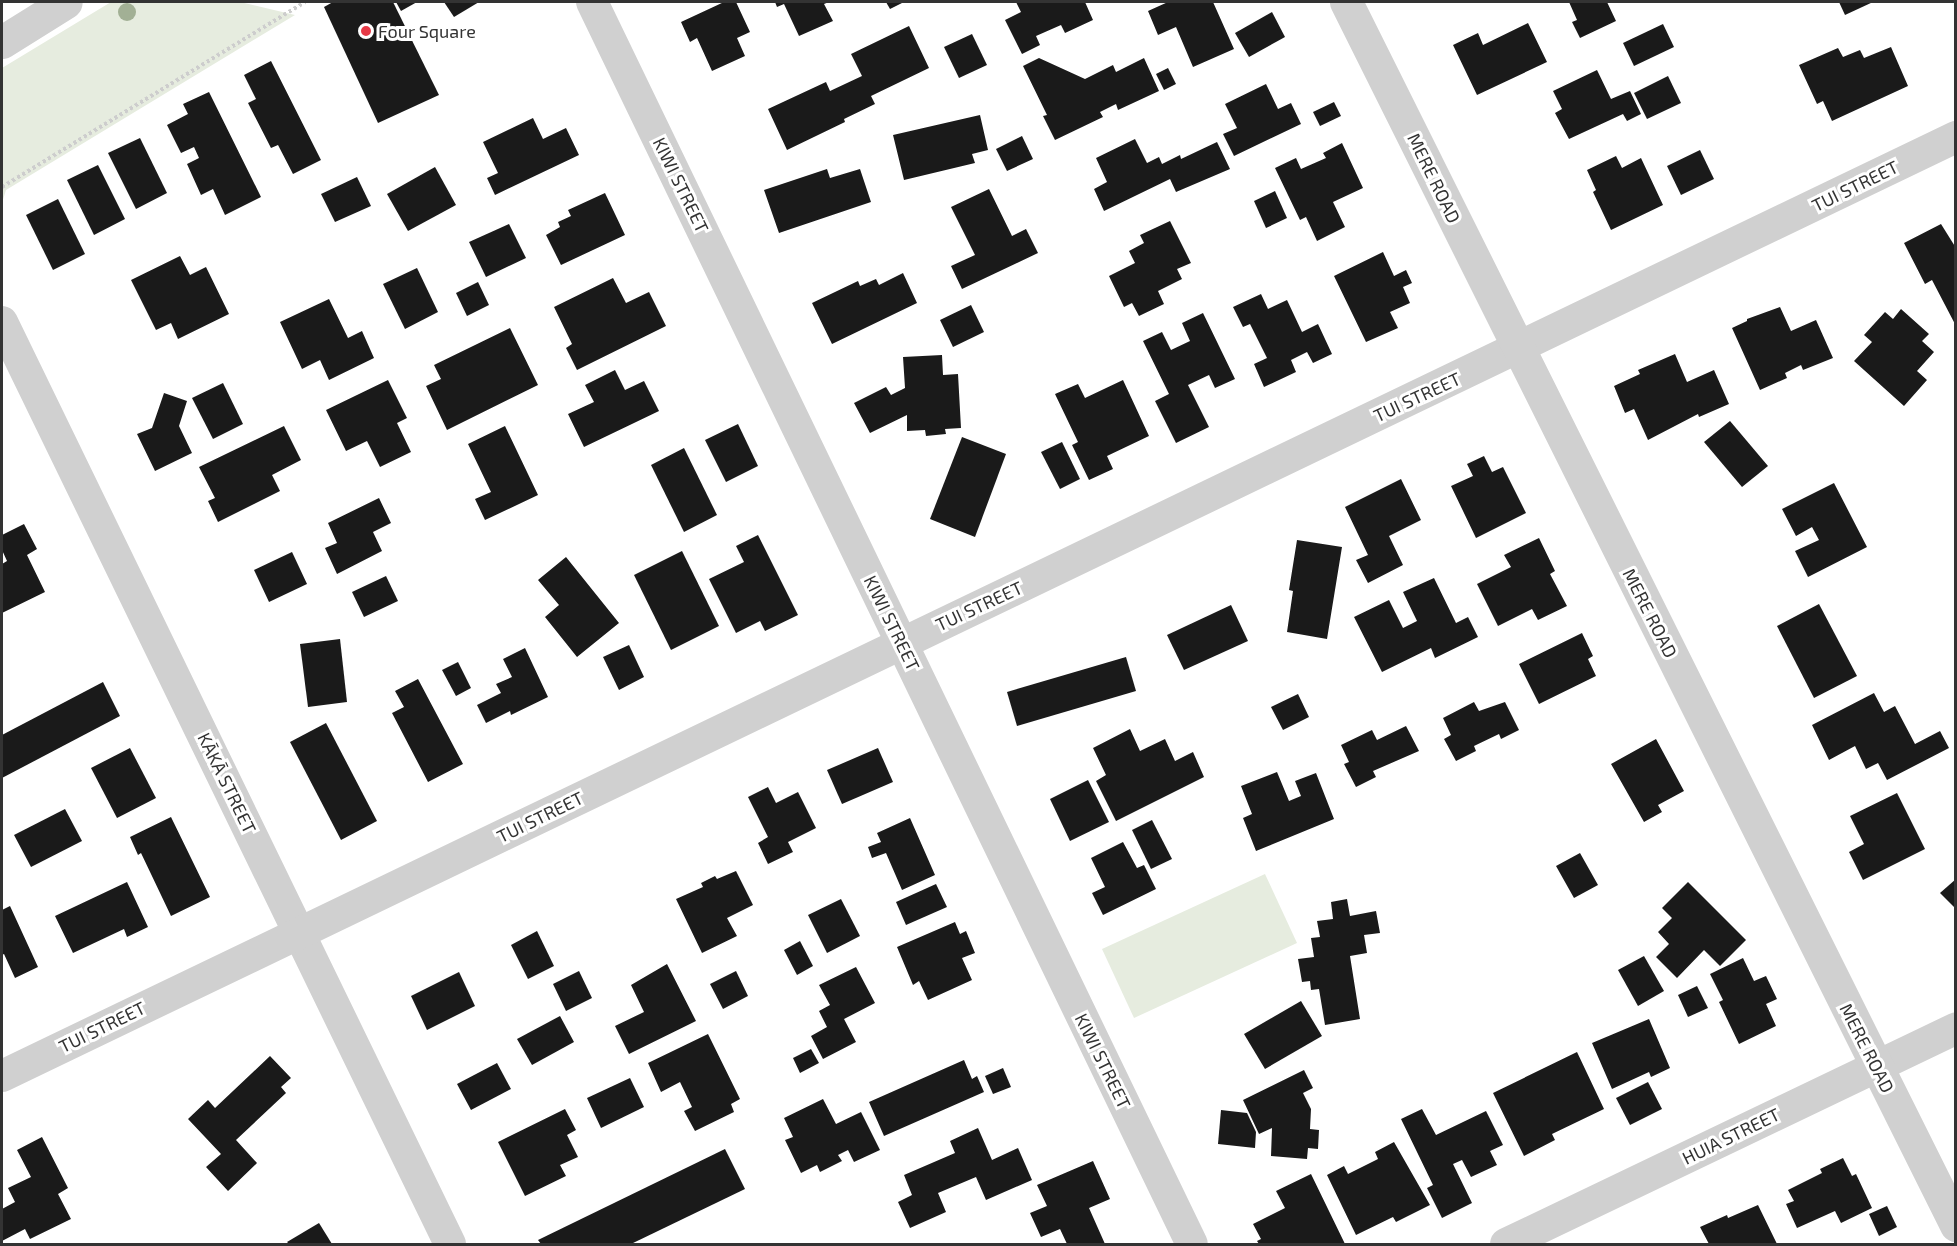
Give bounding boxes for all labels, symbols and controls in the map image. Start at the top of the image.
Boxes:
place label: Four Square [378,20,476,42]
marker: Four Square [359,24,373,38]
street label: MERE ROAD [1403,130,1465,226]
street label: KIWI STREET [649,134,713,236]
street label: TUI STREET [1808,156,1902,216]
street label: TUI STREET [1370,367,1464,427]
street label: MERE ROAD [1618,565,1682,661]
street label: KIWI STREET [860,572,924,674]
street label: TUI STREET [932,576,1026,636]
street label: KĀKĀ STREET [193,729,261,837]
street label: TUI STREET [493,787,587,847]
street label: TUI STREET [55,997,149,1057]
street label: MERE ROAD [1835,1000,1899,1096]
street label: KIWI STREET [1071,1010,1135,1112]
street label: HUIA STREET [1679,1103,1783,1169]

